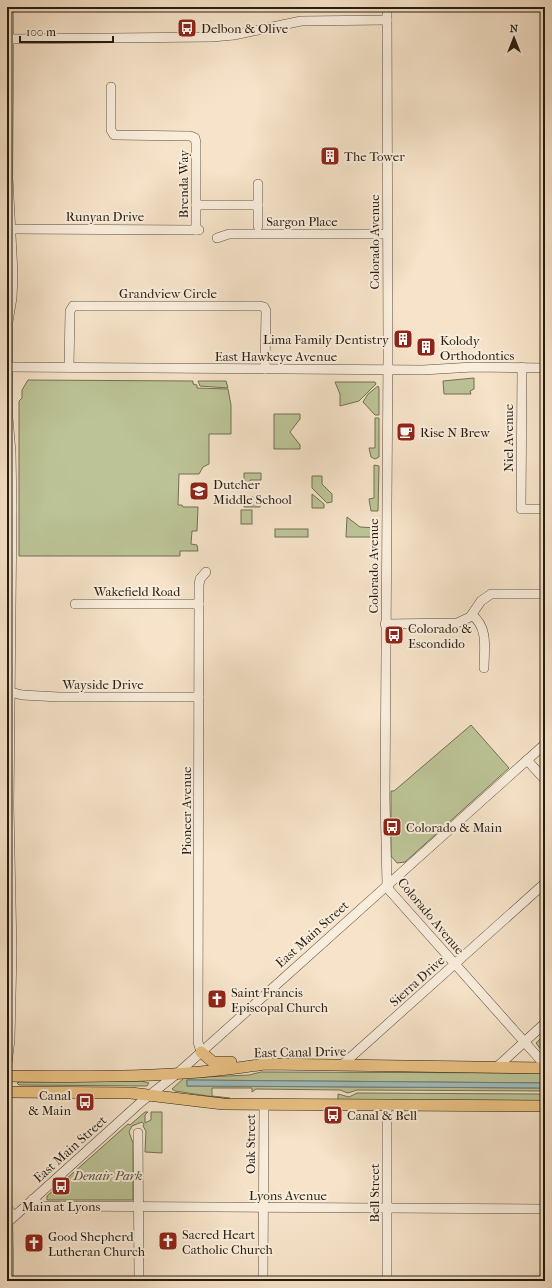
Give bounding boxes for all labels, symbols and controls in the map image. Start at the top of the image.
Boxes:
bus stop icon: Delbon & Olive [176,17,198,39]
scale bar [20,18,113,44]
north arrow [494,18,534,58]
place label: Delbon & Olive [201,21,289,36]
text: N [510,22,519,35]
text: 100 m [26,25,56,39]
building icon: The Tower [319,145,341,167]
street label: Brenda Way [176,149,191,218]
place label: The Tower [344,149,405,164]
street label: Colorado Avenue [367,194,382,290]
street label: Runyan Drive [66,209,145,224]
street label: Sargon Place [266,214,338,229]
street label: Grandview Circle [119,286,218,301]
building icon: Lima Family Dentistry [392,328,414,350]
place label: Lima Family Dentistry [263,332,390,347]
place label: Kolody Orthodontics [440,333,515,363]
building icon: Kolody Orthodontics [415,336,437,358]
street label: East Hawkeye Avenue [215,349,338,364]
street label: Niel Avenue [501,403,516,472]
cafe icon: Rise N Brew [395,421,417,443]
place label: Rise N Brew [420,425,490,440]
place label: Dutcher Middle School [213,477,292,507]
school or university icon: Dutcher Middle School [188,480,210,502]
street label: Colorado Avenue [366,518,381,614]
street label: Wakefield Road [93,584,181,599]
place label: Colorado & Escondido [408,621,472,651]
bus stop icon: Colorado & Escondido [383,624,405,646]
street label: Wayside Drive [61,677,144,692]
street label: Pioneer Avenue [179,766,194,855]
bus stop icon: Colorado & Main [381,816,403,838]
place label: Colorado & Main [406,820,502,835]
street label: Colorado Avenue [395,875,468,958]
street label: East Main Street [273,897,352,971]
street label: Sierra Drive [387,952,448,1009]
place label: Saint Francis Episcopal Church [231,985,329,1015]
church icon: Saint Francis Episcopal Church [206,988,228,1010]
street label: East Canal Drive [254,1044,347,1060]
place label: Canal & Main [28,1088,71,1118]
bus stop icon: Canal & Main [74,1091,96,1113]
bus stop icon: Canal & Bell [322,1104,344,1126]
place label: Canal & Bell [347,1108,418,1123]
street label: East Main Street [31,1112,110,1186]
street label: Oak Street [243,1114,258,1174]
street label: Bell Street [367,1163,382,1223]
park label: Denair Park [73,1168,143,1183]
bus stop icon: Main at Lyons [50,1175,72,1197]
street label: Lyons Avenue [249,1188,327,1203]
place label: Main at Lyons [22,1199,100,1214]
place label: Sacred Heart Catholic Church [182,1227,273,1257]
place label: Good Shepherd Lutheran Church [48,1229,146,1259]
church icon: Sacred Heart Catholic Church [157,1230,179,1252]
church icon: Good Shepherd Lutheran Church [23,1232,45,1254]

